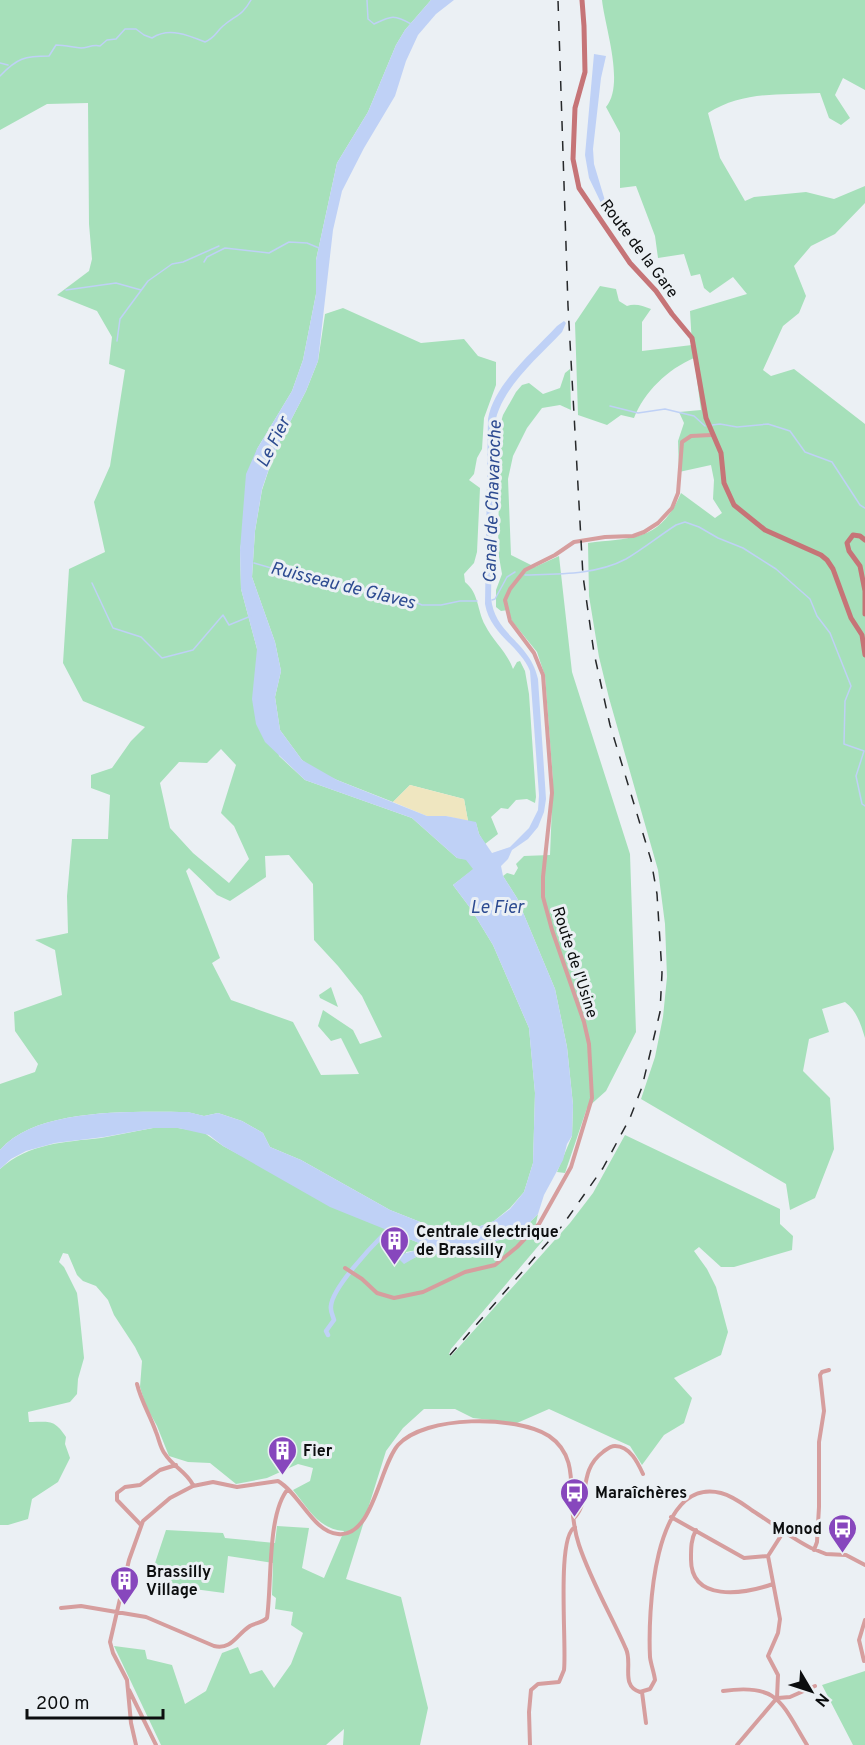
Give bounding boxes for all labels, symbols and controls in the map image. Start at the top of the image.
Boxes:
street label: Route de la Gare [595,196,682,302]
water label: Le Fier [252,412,298,472]
water label: Canal de Chavaroche [479,420,508,584]
water label: Ruisseau de Glaves [268,557,418,616]
water label: Le Fier [470,897,526,920]
street label: Route de l'Usine [547,905,601,1021]
place label: Centrale électrique de Brassilly [416,1223,559,1261]
building icon: Centrale électrique de Brassilly [379,1224,411,1266]
building icon: Fier [266,1434,298,1476]
place label: Fier [303,1442,333,1462]
bus stop icon: Maraîchères [558,1476,590,1518]
place label: Maraîchères [595,1484,687,1504]
bus stop icon: Monod [827,1512,859,1554]
place label: Monod [772,1520,822,1540]
place label: Brassilly Village [146,1563,211,1601]
building icon: Brassilly Village [109,1564,141,1606]
north arrow [781,1661,841,1721]
scale bar [27,1682,164,1720]
text: N [810,1688,832,1710]
text: 200 m [36,1693,89,1716]

